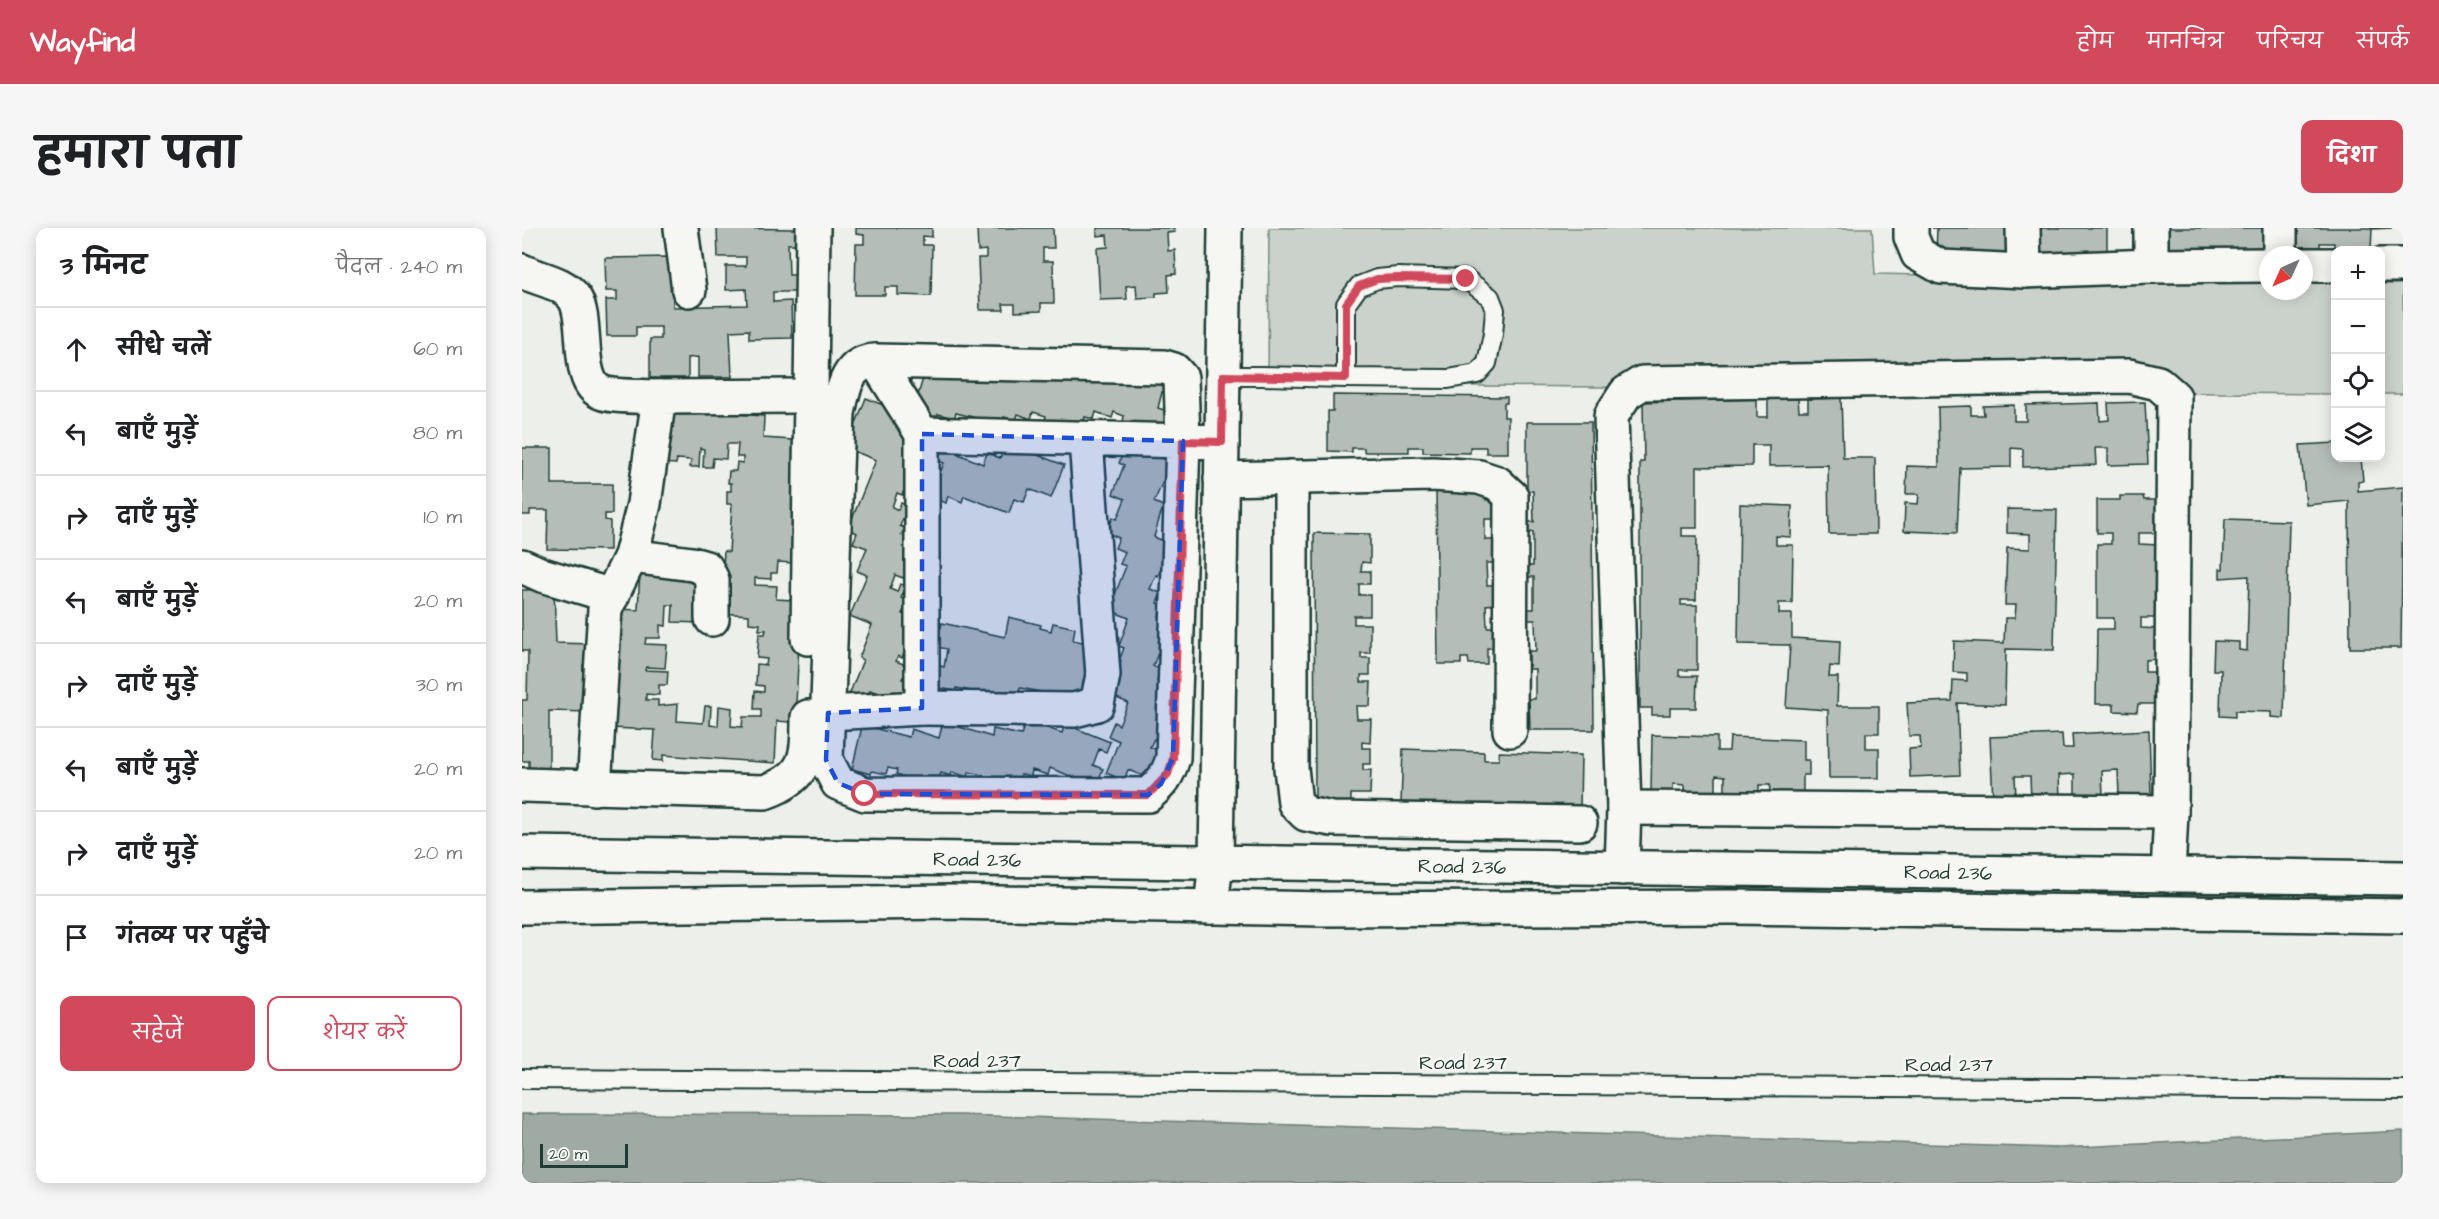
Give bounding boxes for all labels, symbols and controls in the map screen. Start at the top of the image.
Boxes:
text: Wayfind [30,23,135,62]
text: होम [2077,27,2114,56]
text: मानचित्र [2147,27,2224,56]
text: परिचय [2257,27,2323,56]
text: संपर्क [2356,27,2409,56]
button: दिशा [2301,120,2403,193]
text: हमारा पता [36,126,239,184]
north arrow [2259,246,2313,300]
map controls [2331,246,2385,462]
button: + [2331,246,2385,300]
text: 3 मिनट [60,248,147,284]
text: पैदल · 240 m [336,253,462,281]
route end [1452,265,1478,291]
button: − [2331,300,2385,354]
icon: ahead [60,333,93,366]
text: सीधे चलें [117,333,210,364]
text: 60 m [413,335,462,363]
button: locate [2331,354,2385,408]
button: layers [2331,408,2385,462]
icon: left [60,417,93,450]
text: बाएँ मुड़ें [117,417,197,448]
text: 80 m [413,419,462,447]
icon: right [60,501,93,534]
text: दाएँ मुड़ें [117,501,197,532]
text: 10 m [423,503,462,531]
icon: left [60,585,93,618]
text: बाएँ मुड़ें [117,585,197,616]
text: 20 m [414,587,462,615]
icon: right [60,669,93,702]
text: दाएँ मुड़ें [117,669,197,700]
text: 30 m [416,671,462,699]
icon: left [60,753,93,786]
text: बाएँ मुड़ें [117,753,197,784]
text: 20 m [414,755,462,783]
route start [851,780,877,806]
icon: right [60,837,93,870]
text: दाएँ मुड़ें [117,837,197,868]
text: 20 m [414,839,462,867]
street label: Road 236 [933,845,1022,875]
street label: Road 236 [1418,852,1507,882]
street label: Road 236 [1904,858,1993,888]
icon: arrive [60,921,93,954]
text: गंतव्य पर पहुँचे [117,921,268,952]
button: सहेजें [60,996,255,1071]
button: शेयर करें [267,996,462,1071]
street label: Road 237 [933,1047,1021,1075]
street label: Road 237 [1419,1049,1507,1077]
street label: Road 237 [1905,1051,1993,1079]
scale bar [540,1141,628,1168]
text: 20 m [549,1143,587,1165]

